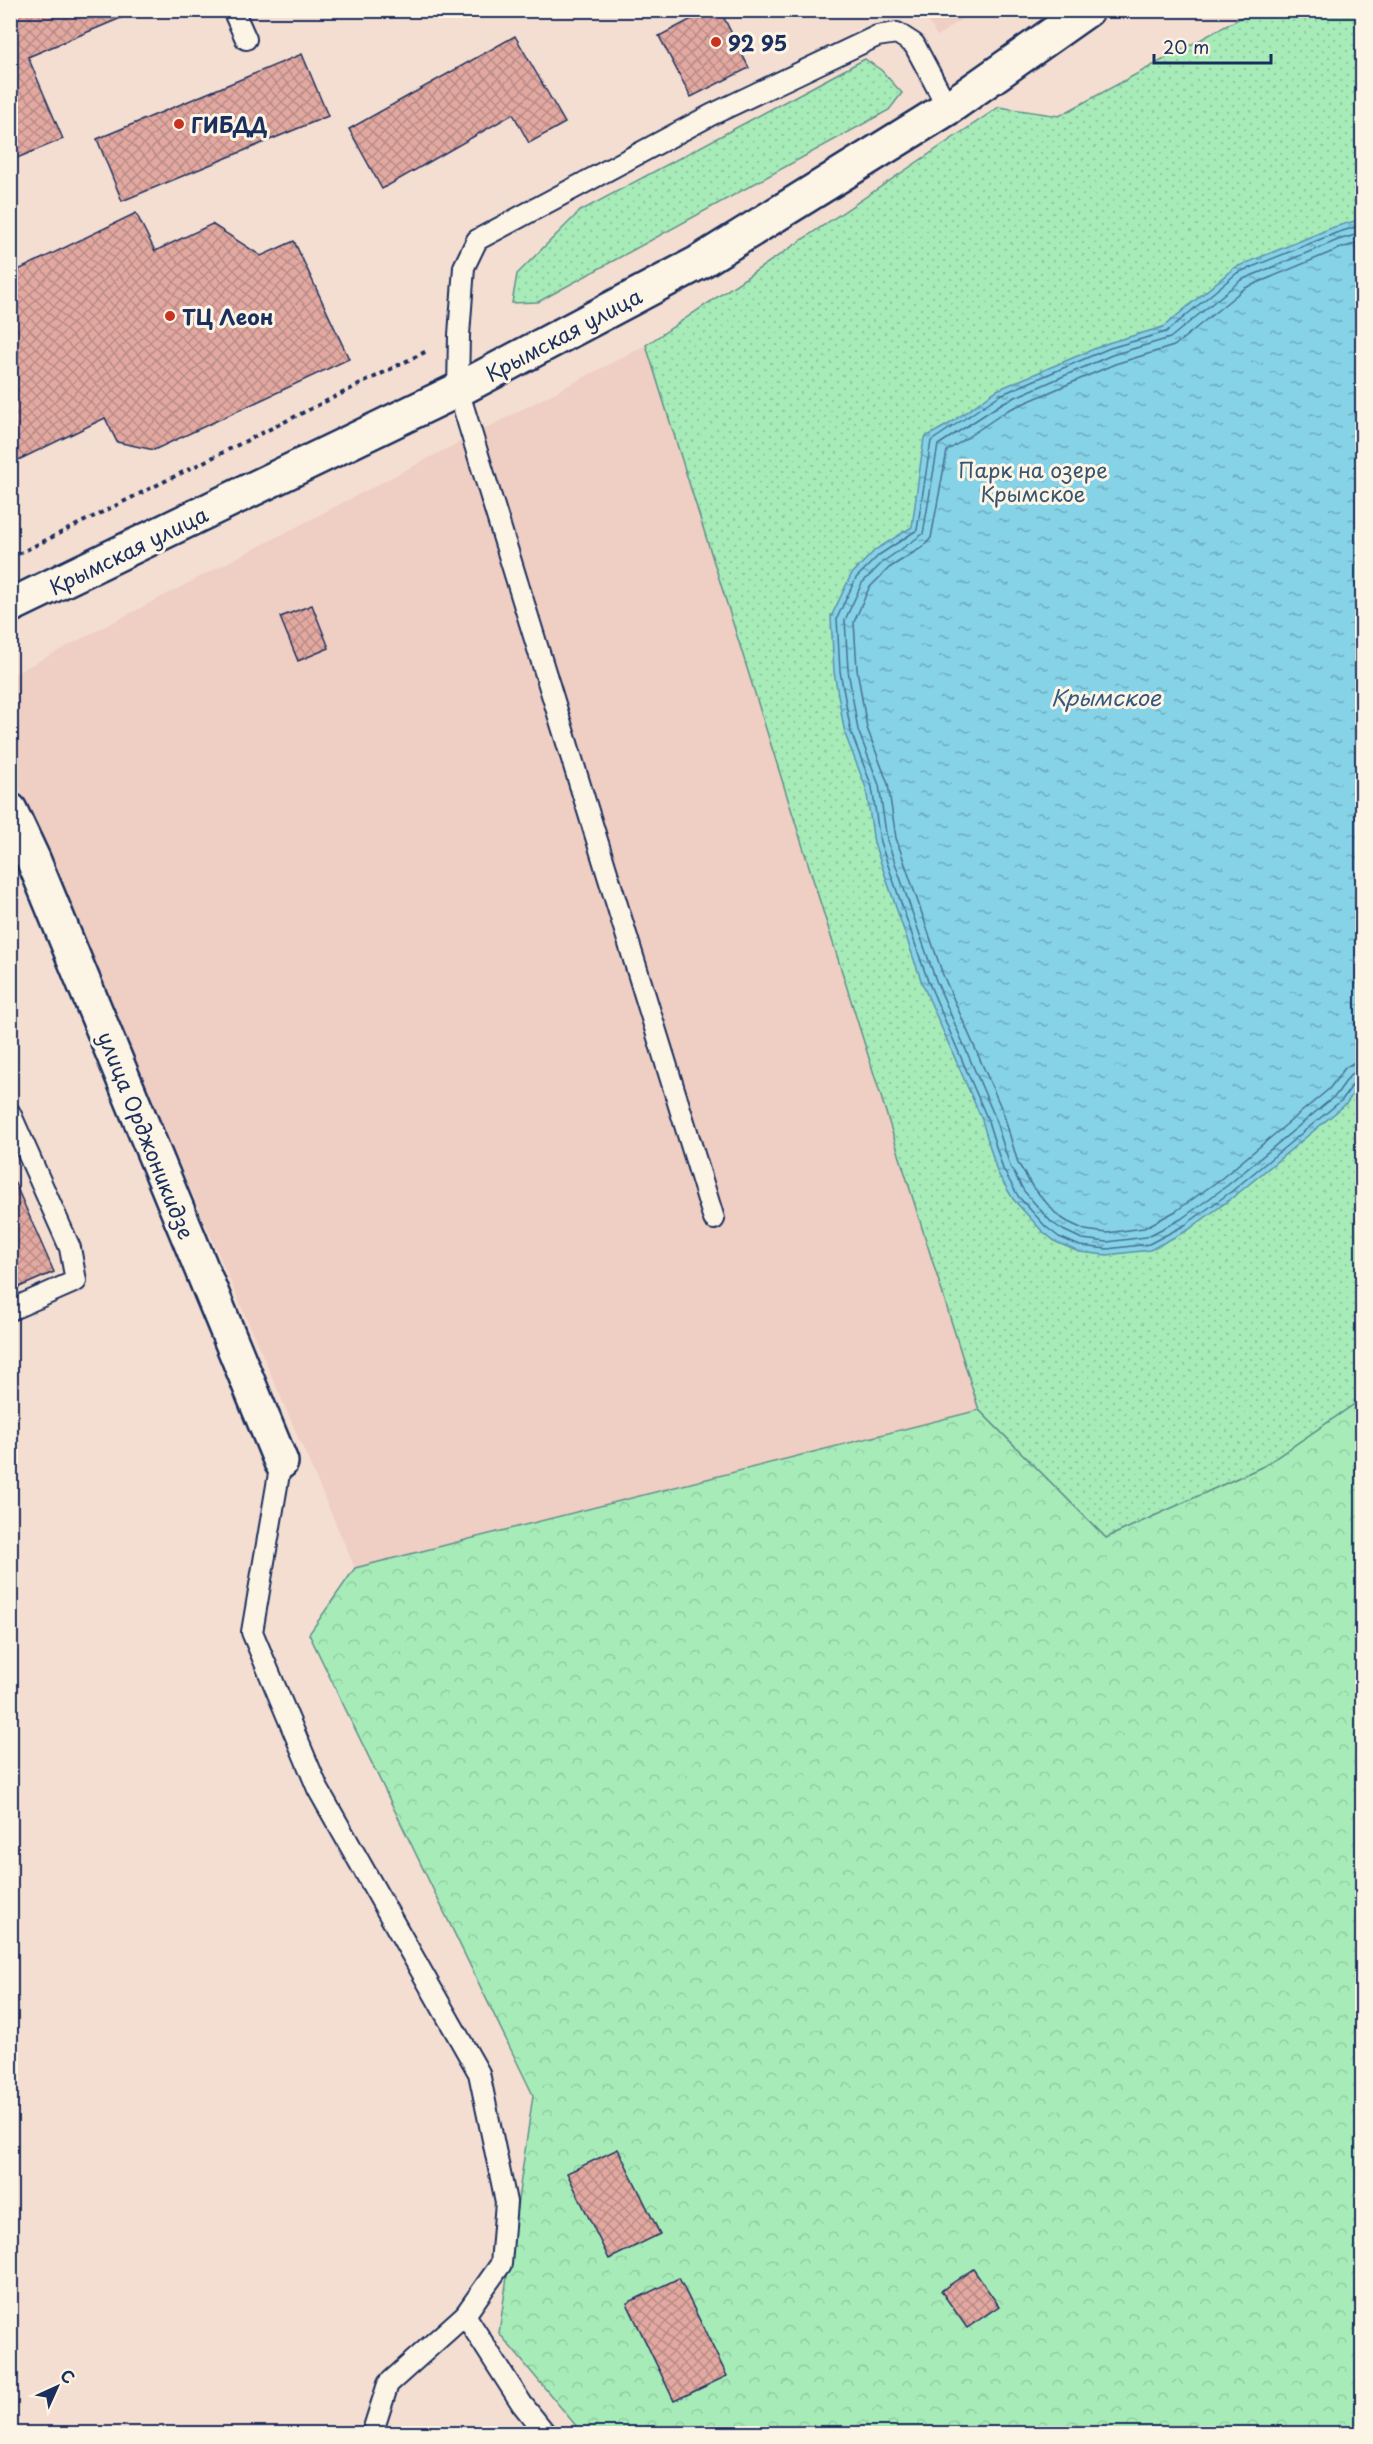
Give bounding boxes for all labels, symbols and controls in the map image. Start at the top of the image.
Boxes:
place label: 92 95 [728,26,787,58]
scale bar [1154,27,1271,65]
text: 20 m [1163,33,1209,60]
marker: 92 95 [709,35,723,49]
place label: ГИБДД [191,108,268,140]
marker: ГИБДД [172,117,186,131]
street label: Крымская улица [479,279,648,389]
place label: ТЦ Леон [182,300,273,332]
marker: ТЦ Леон [163,309,177,323]
park label: Парк на озере Крымское [958,453,1108,509]
street label: Крымская улица [43,497,214,602]
water label: Крымское [1051,680,1162,713]
street label: улица Орджоникидзе [91,1026,203,1244]
north arrow [27,2357,87,2417]
text: С [56,2363,81,2388]

